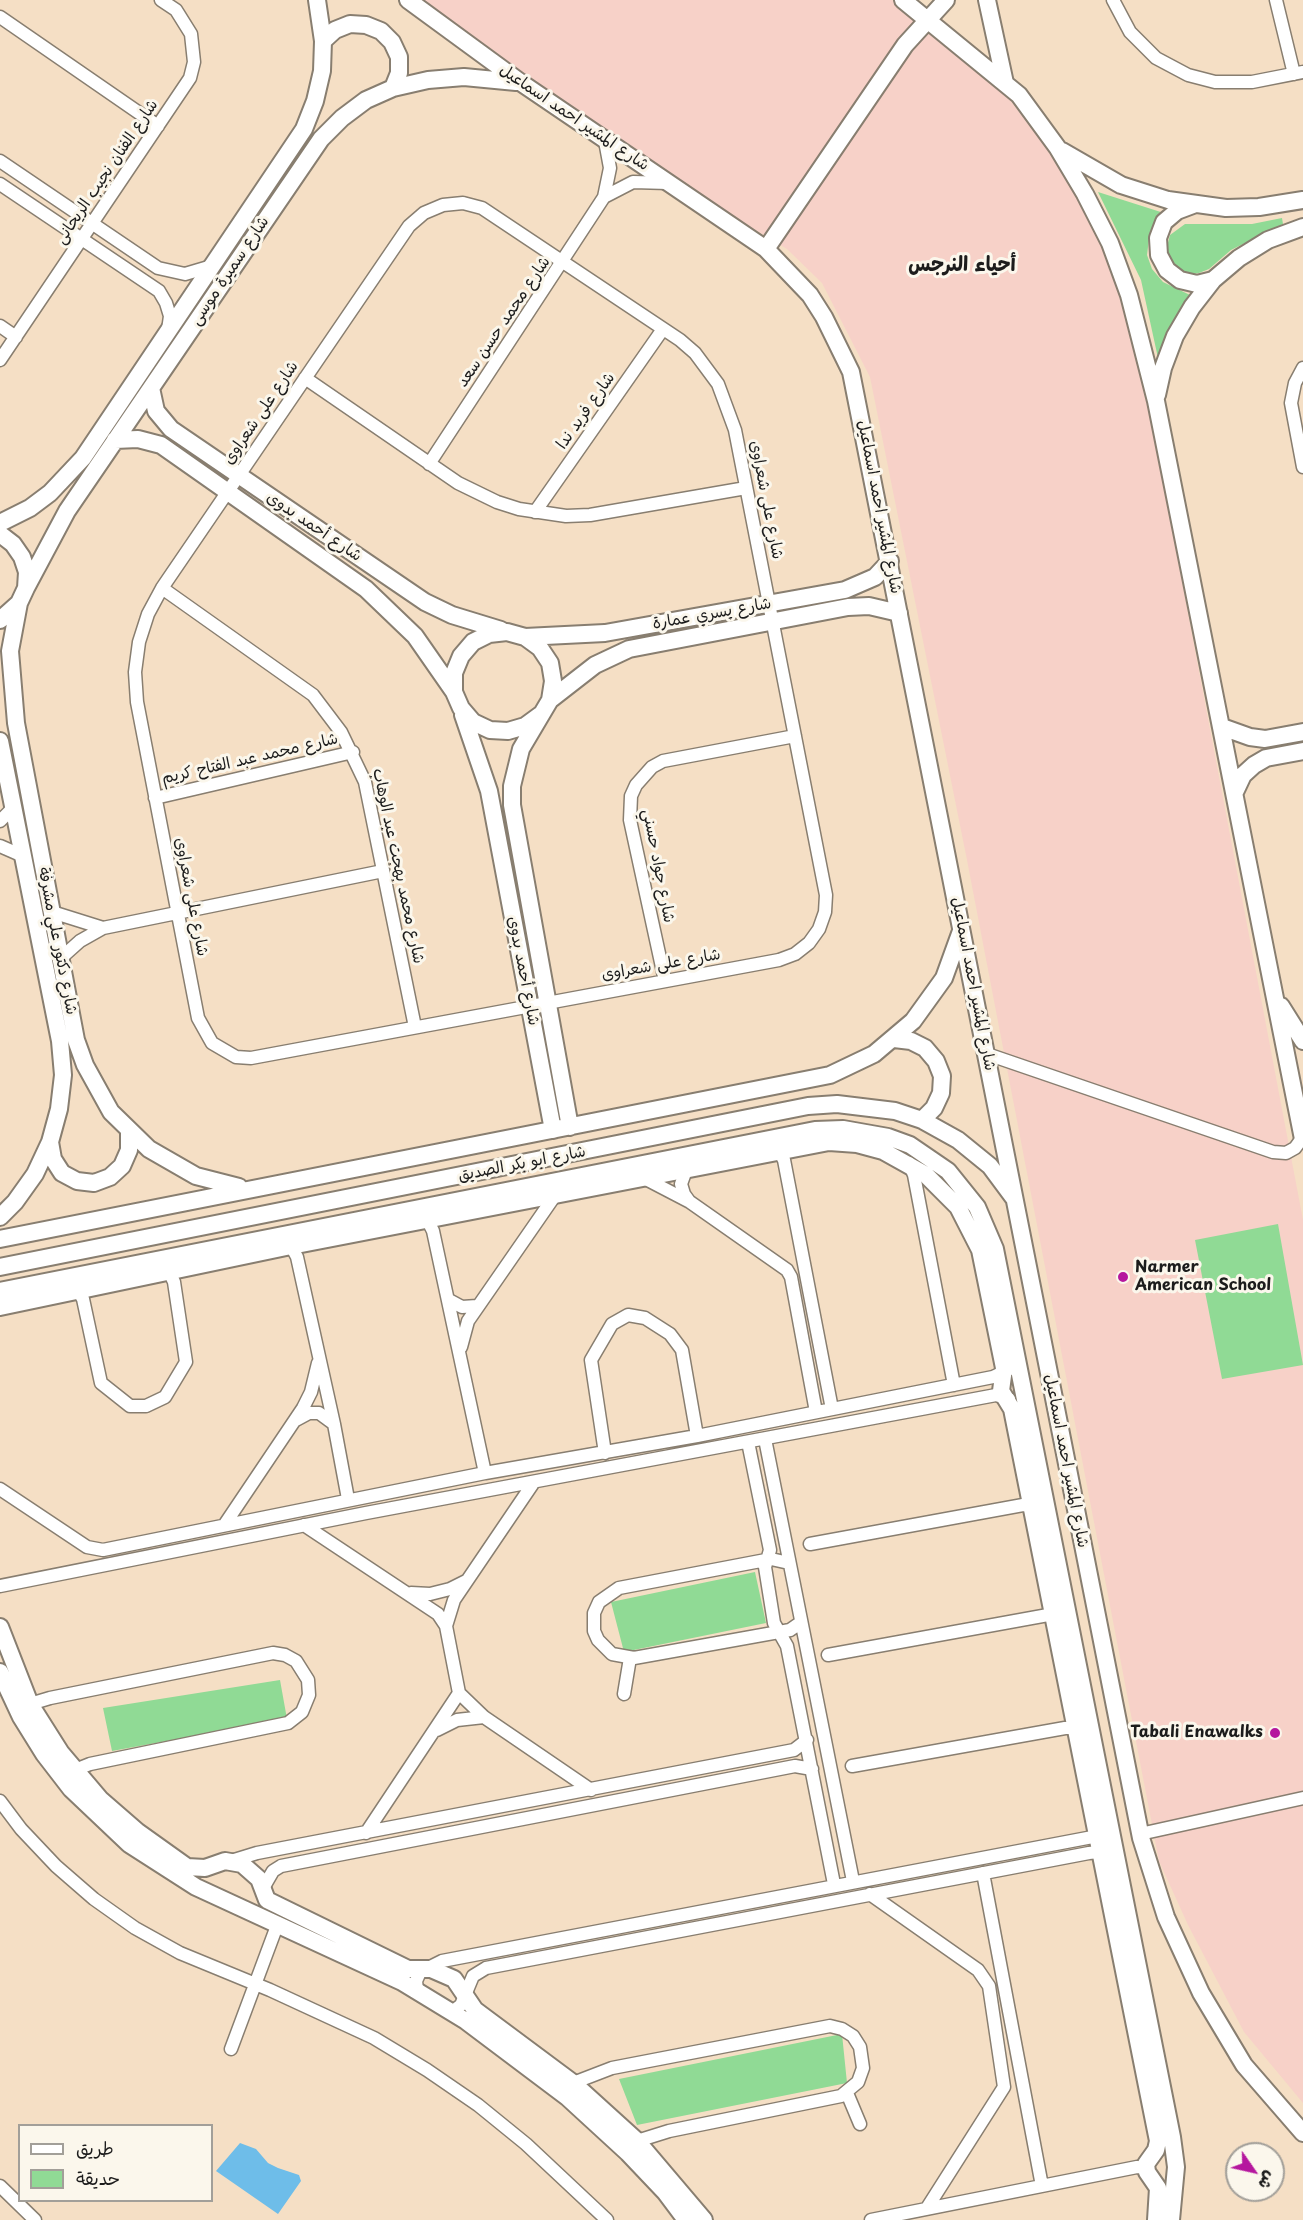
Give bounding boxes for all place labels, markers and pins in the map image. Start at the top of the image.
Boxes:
place label: Narmer American School [1135,1258,1271,1296]
marker: Narmer American School [1116,1270,1130,1284]
place label: Tabali Enawalks [1130,1723,1263,1743]
marker: Tabali Enawalks [1268,1726,1282,1740]

